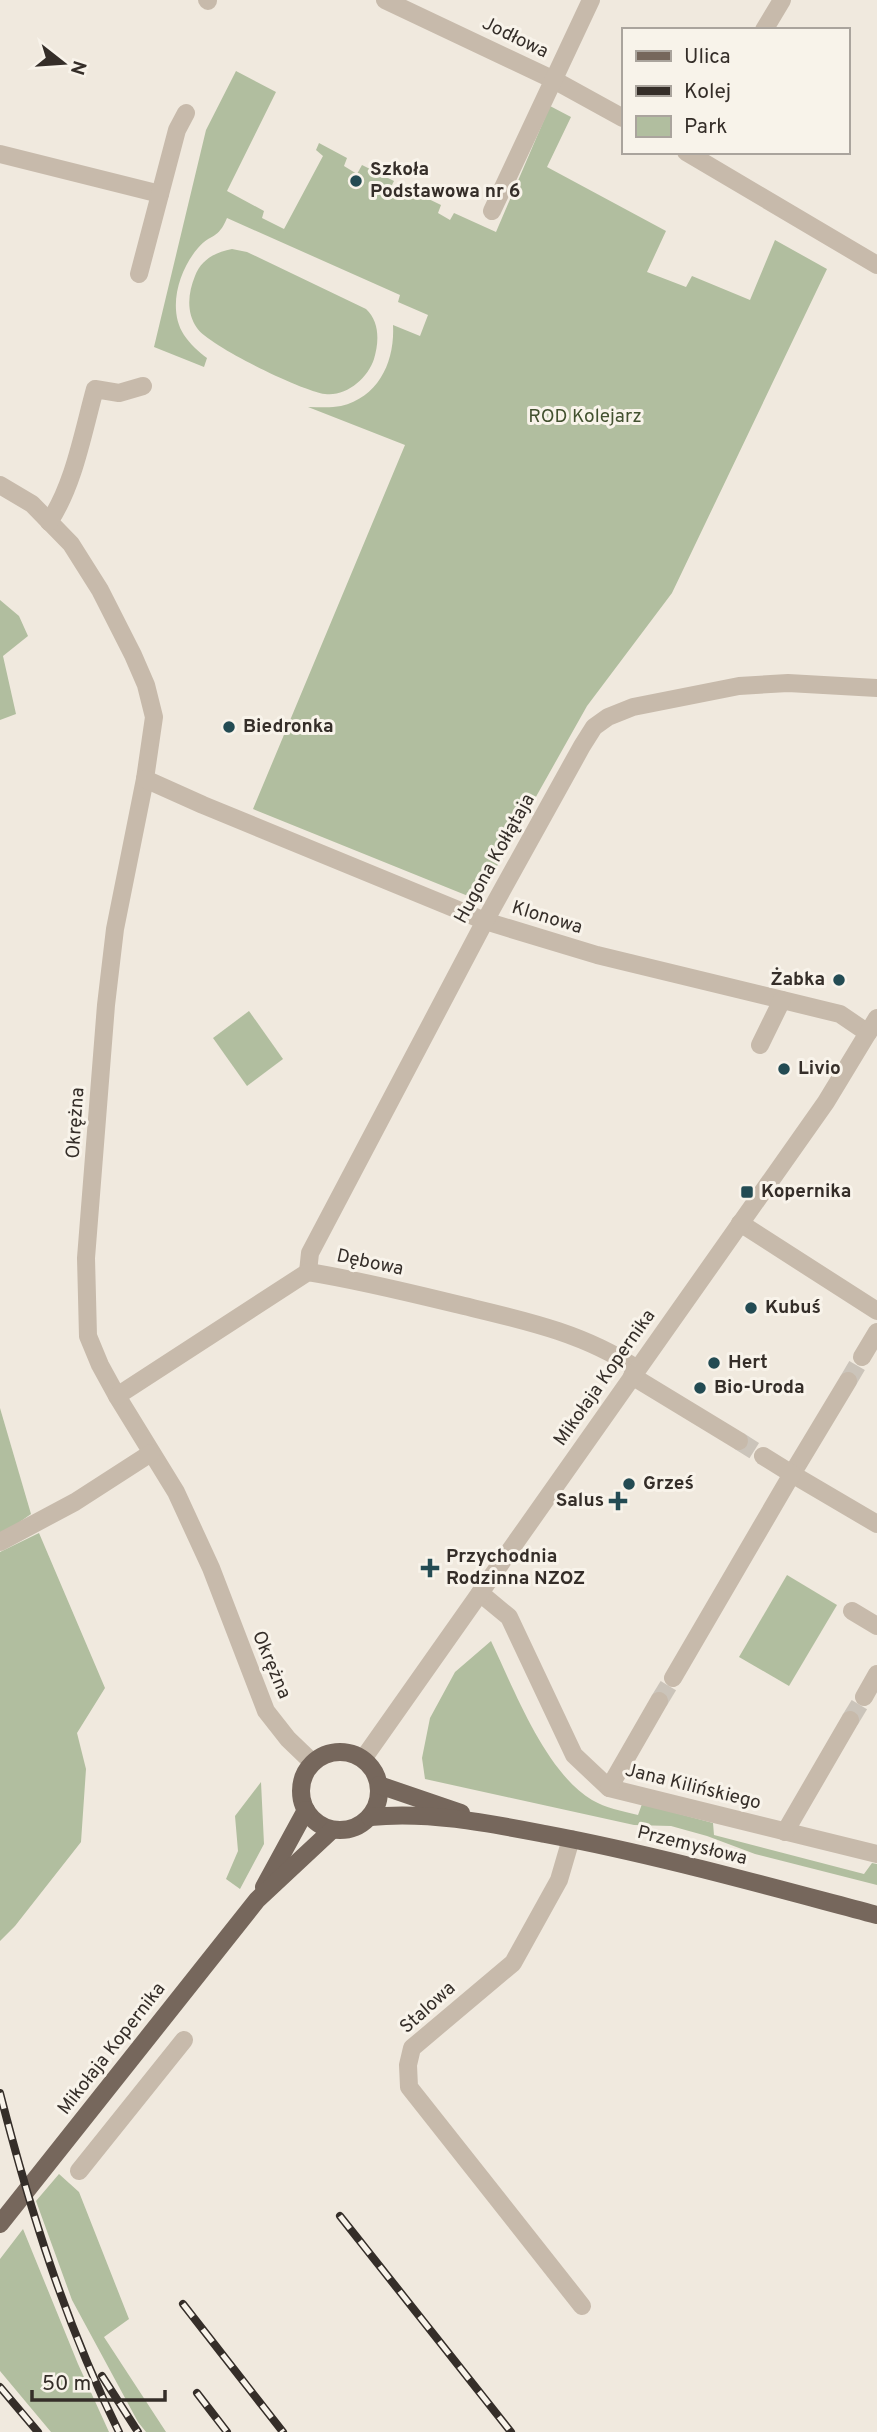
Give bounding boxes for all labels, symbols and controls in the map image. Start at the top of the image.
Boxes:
street label: Jodłowa [478,12,552,64]
north arrow [28,28,98,98]
legend [622,28,849,154]
text: Ulica [684,44,731,71]
text: N [64,57,91,77]
text: Kolej [684,79,731,106]
text: Park [684,114,727,141]
place label: Szkoła Podstawowa nr 6 [370,158,520,204]
marker: Szkoła Podstawowa nr 6 [348,173,364,189]
park label: ROD Kolejarz [528,405,642,429]
place label: Biedronka [243,715,334,739]
marker: Biedronka [221,719,237,735]
street label: Hugona Kołłątaja [449,790,541,928]
street label: Klonowa [509,896,585,940]
place label: Żabka [770,967,825,992]
marker: Żabka [831,972,847,988]
place label: Livio [798,1057,841,1081]
marker: Livio [776,1061,792,1077]
street label: Okrężna [62,1087,90,1159]
place label: Kopernika [761,1180,851,1204]
marker: Kopernika [739,1184,755,1200]
street label: Dębowa [334,1244,406,1282]
place label: Kubuś [765,1296,821,1320]
marker: Kubuś [743,1300,759,1316]
street label: Mikołaja Kopernika [549,1305,661,1451]
place label: Hert [728,1351,768,1375]
marker: Hert [706,1355,722,1371]
place label: Bio-Uroda [714,1376,805,1400]
marker: Bio-Uroda [692,1380,708,1396]
place label: Grześ [643,1472,694,1496]
marker: Grześ [621,1476,637,1492]
place label: Salus [556,1489,604,1513]
marker: Salus [610,1493,626,1509]
place label: Przychodnia Rodzinna NZOZ [446,1545,585,1591]
marker: Przychodnia Rodzinna NZOZ [420,1558,440,1578]
street label: Okrężna [246,1627,296,1703]
street label: Jana Kilińskiego [623,1759,763,1815]
street label: Przemysłowa [635,1821,749,1871]
street label: Stalowa [395,1977,461,2039]
street label: Mikołaja Kopernika [53,1978,171,2120]
scale bar [32,2358,164,2402]
text: 50 m [42,2371,91,2398]

